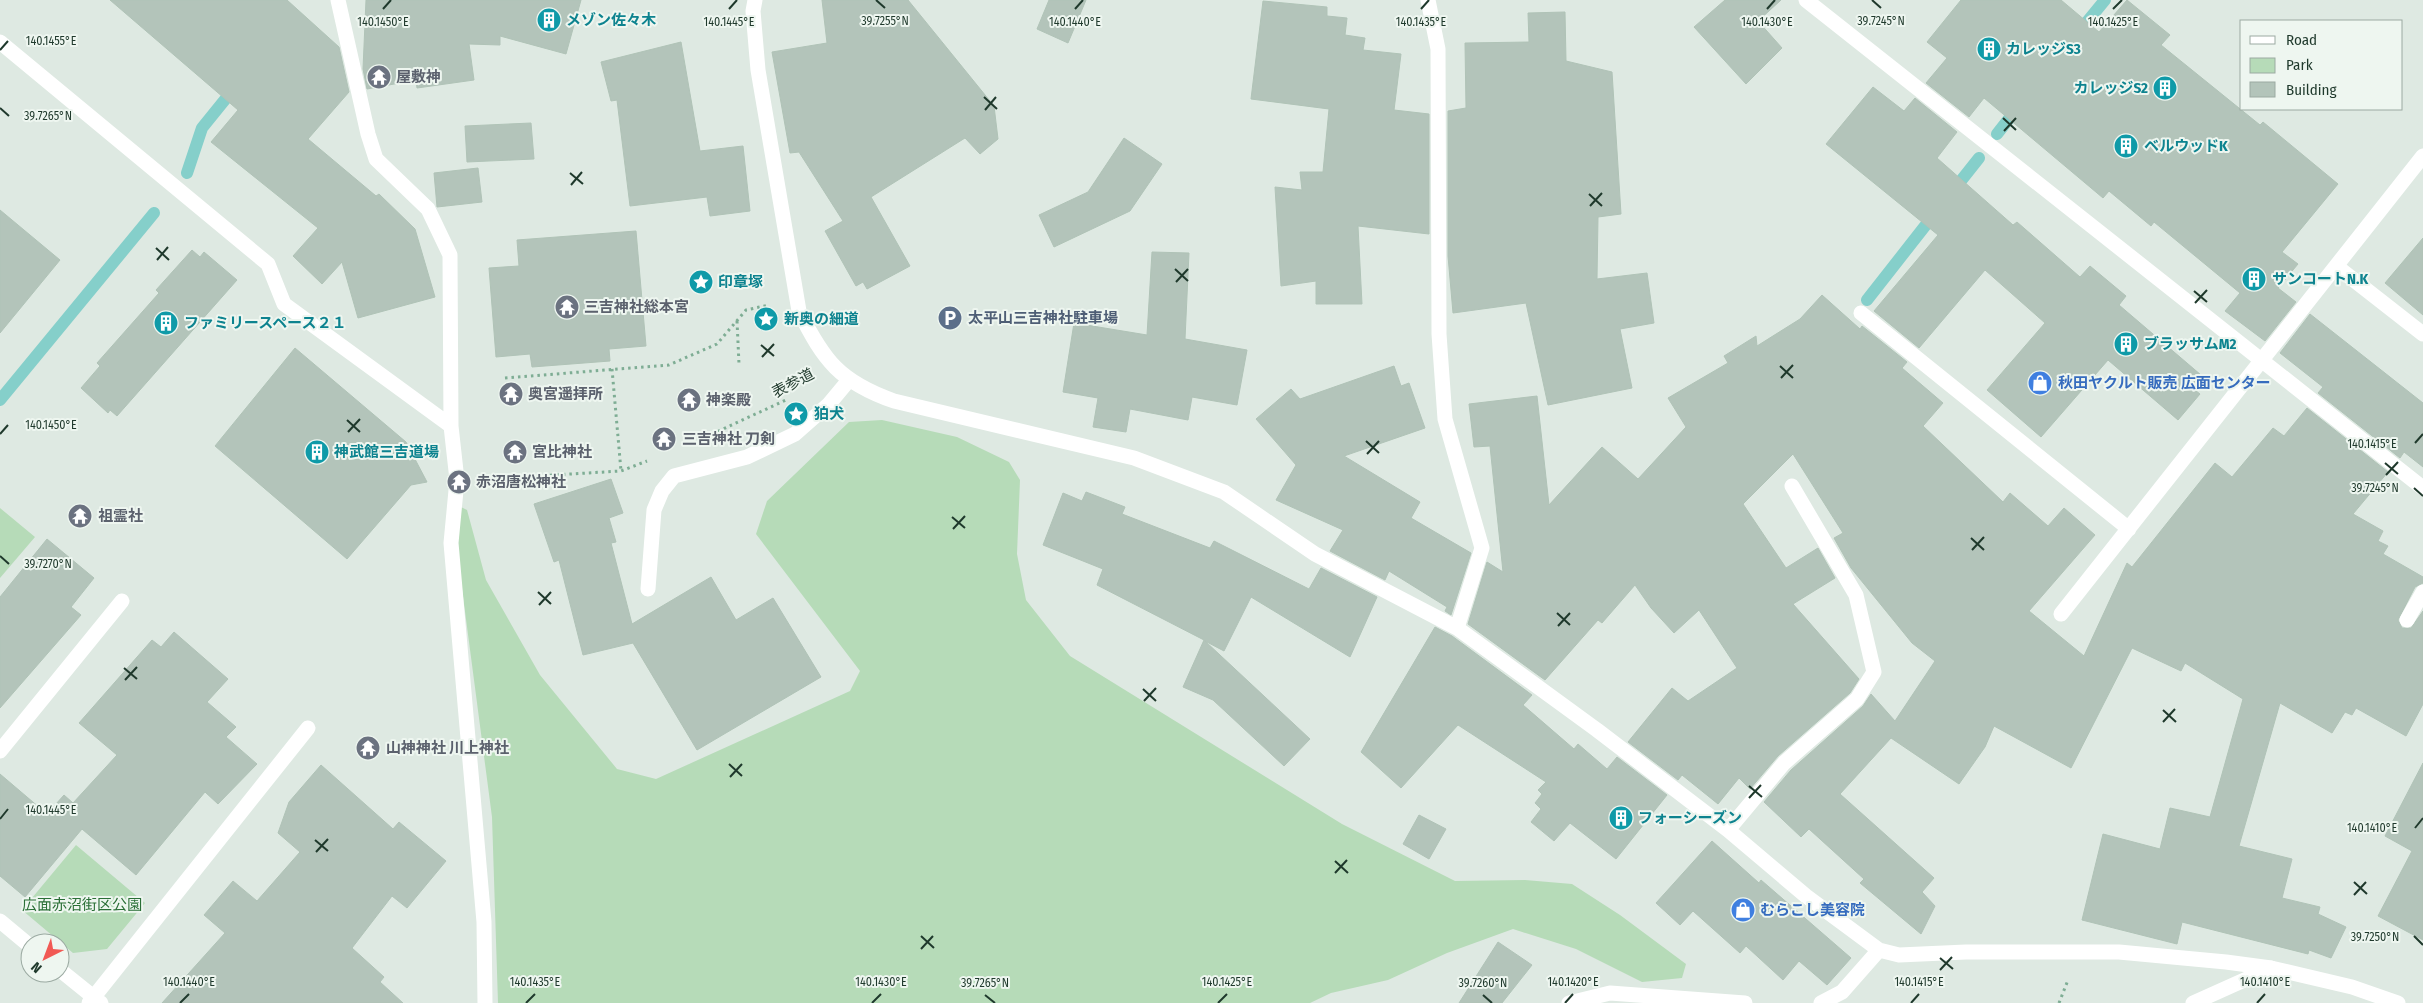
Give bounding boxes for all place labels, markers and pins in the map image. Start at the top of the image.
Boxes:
building icon: メゾン佐々木 [536,7,562,33]
place label: メゾン佐々木 [566,11,656,29]
building icon: カレッジS3 [1976,36,2002,62]
place label: カレッジS3 [2006,40,2081,58]
temple icon: 屋敷神 [366,64,392,90]
place label: 屋敷神 [396,68,441,86]
building icon: カレッジS2 [2152,75,2178,101]
place label: カレッジS2 [2073,79,2148,97]
building icon: ベルウッドK [2113,133,2139,159]
place label: ベルウッドK [2144,137,2228,155]
building icon: サンコートN.K [2241,266,2267,292]
place icon: 印章塚 [688,269,714,295]
place label: サンコートN.K [2272,270,2368,288]
place label: 印章塚 [718,273,763,291]
temple icon: 三吉神社総本宮 [554,294,580,320]
place label: 三吉神社総本宮 [584,298,689,316]
parking icon: 太平山三吉神社駐車場 [937,305,963,331]
place icon: 新奥の細道 [753,306,779,332]
place label: 太平山三吉神社駐車場 [968,309,1118,327]
building icon: ファミリースペース２１ [153,310,179,336]
place label: 新奥の細道 [784,310,859,328]
place label: ファミリースペース２１ [184,314,346,332]
building icon: ブラッサムM2 [2113,331,2139,357]
place label: ブラッサムM2 [2144,335,2237,353]
shop icon: 秋田ヤクルト販売 広面センター [2027,370,2053,396]
place label: 秋田ヤクルト販売 広面センター [2058,374,2271,392]
temple icon: 奥宮遥拝所 [498,381,524,407]
place label: 奥宮遥拝所 [528,385,603,403]
temple icon: 神楽殿 [676,387,702,413]
place label: 神楽殿 [705,391,751,409]
place icon: 狛犬 [783,401,809,427]
place label: 狛犬 [814,405,844,423]
temple icon: 三吉神社 刀剣 [651,426,677,452]
place label: 三吉神社 刀剣 [682,430,775,448]
building icon: 神武館三吉道場 [304,439,330,465]
temple icon: 宮比神社 [502,439,528,465]
place label: 神武館三吉道場 [333,443,439,461]
place label: 宮比神社 [532,443,592,461]
temple icon: 赤沼唐松神社 [446,469,472,495]
place label: 赤沼唐松神社 [476,473,566,491]
temple icon: 祖霊社 [67,503,93,529]
place label: 祖霊社 [98,507,143,525]
temple icon: 山神神社 川上神社 [355,735,381,761]
place label: 山神神社 川上神社 [386,739,509,757]
building icon: フォーシーズン [1608,805,1634,831]
place label: フォーシーズン [1638,809,1742,827]
shop icon: むらこし美容院 [1730,897,1756,923]
place label: むらこし美容院 [1760,901,1865,919]

